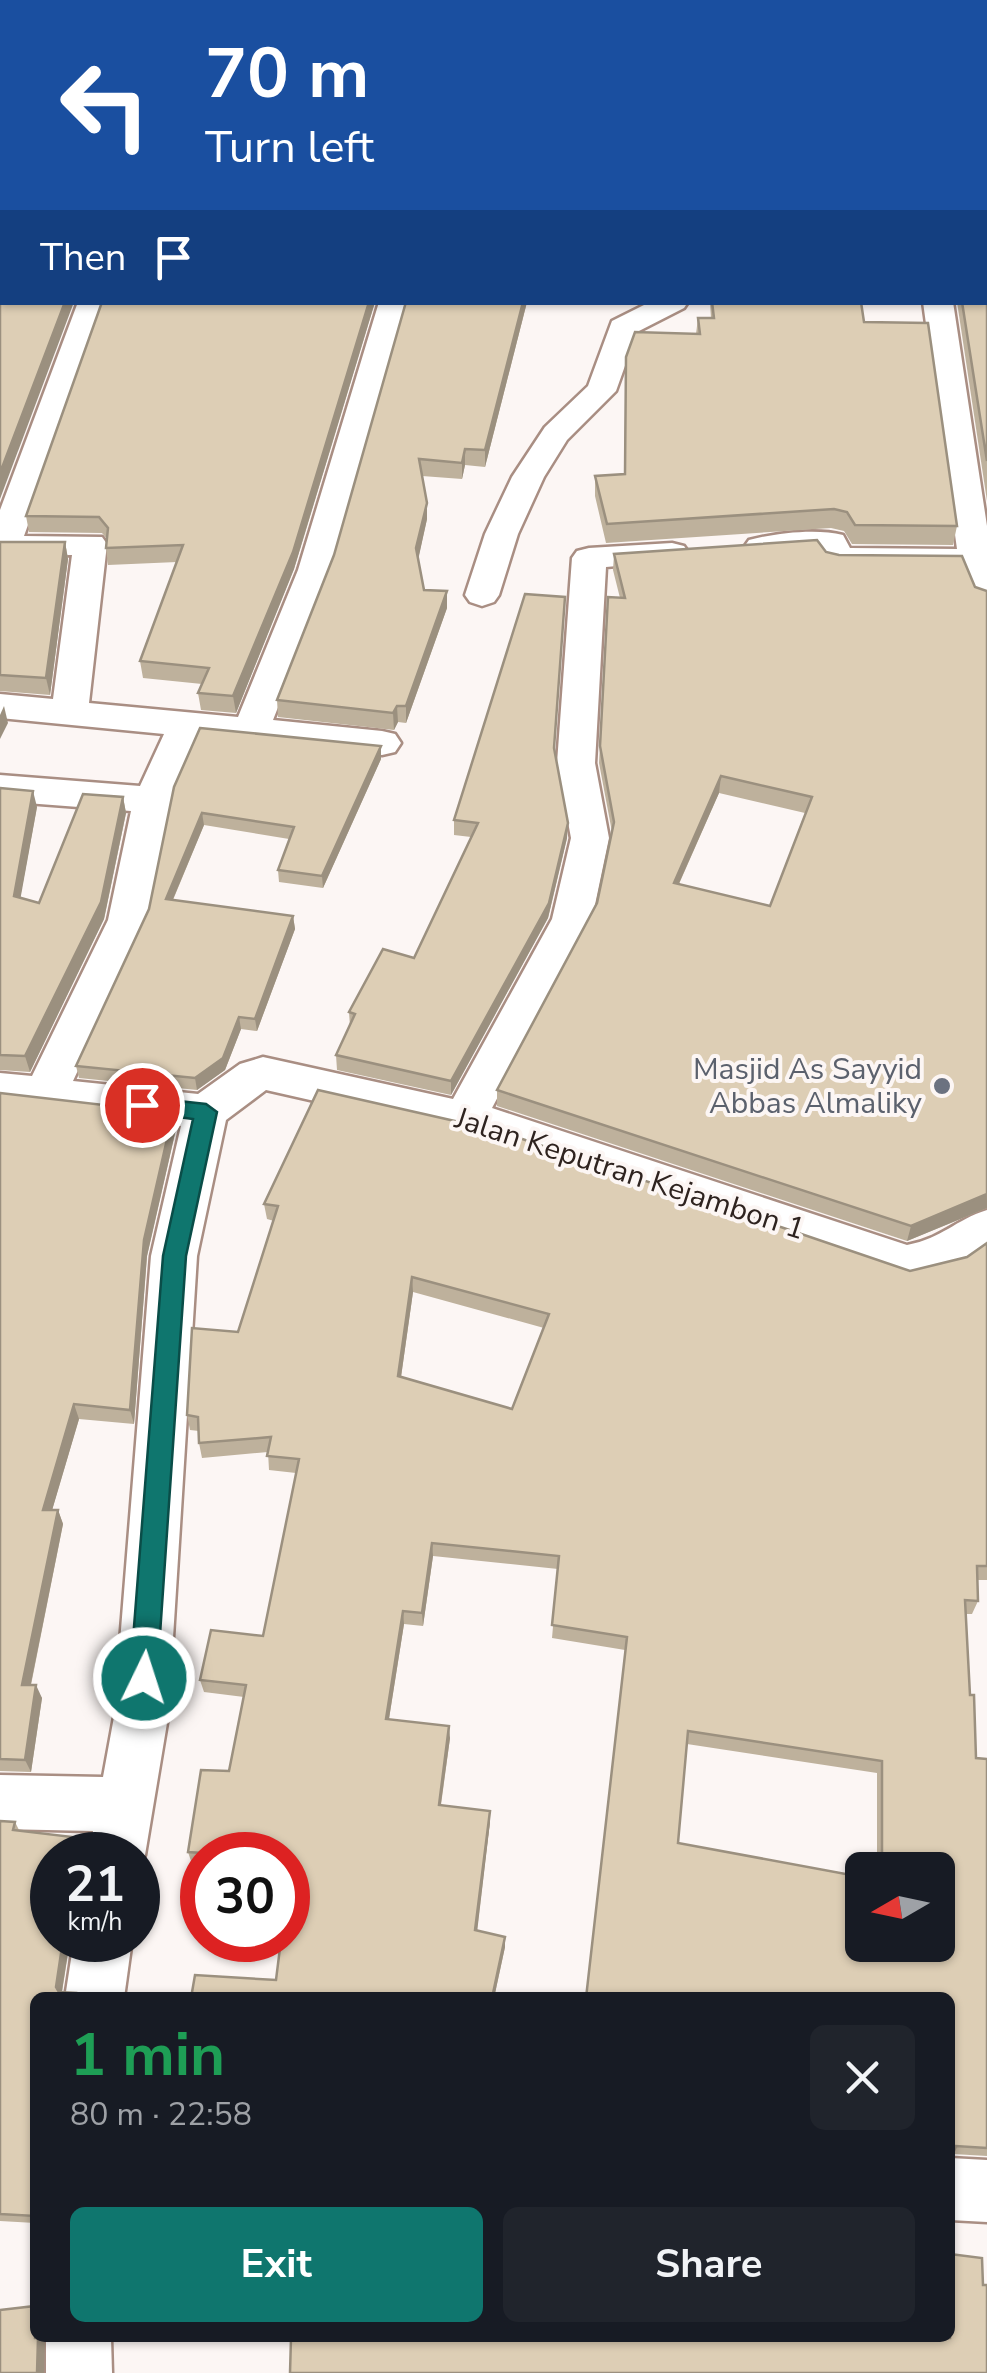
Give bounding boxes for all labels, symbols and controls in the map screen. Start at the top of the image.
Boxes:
text: 70 m [205,26,369,122]
icon: left [40,40,170,170]
text: Turn left [205,117,374,178]
icon: arrive [146,230,201,285]
text: Then [40,232,126,283]
place label: Masjid As Sayyid Abbas Almaliky [693,1049,923,1124]
pin [100,1063,185,1148]
marker: Masjid As Sayyid Abbas Almaliky [931,1075,953,1097]
icon: arrive [115,1078,170,1133]
street label: Jalan Keputran Kejambon 1 [449,1098,810,1250]
position arrow [92,1626,196,1730]
speed limit sign: 30 [180,1832,310,1962]
text: 21 [65,1850,125,1919]
north arrow [845,1852,955,1962]
map controls [845,1852,955,1962]
text: km/h [67,1905,123,1939]
text: 1 min [70,2014,225,2096]
button: close [810,2025,915,2130]
text: 80 m · 22:58 [70,2093,252,2136]
button: Exit [70,2207,483,2322]
button: Share [503,2207,915,2322]

